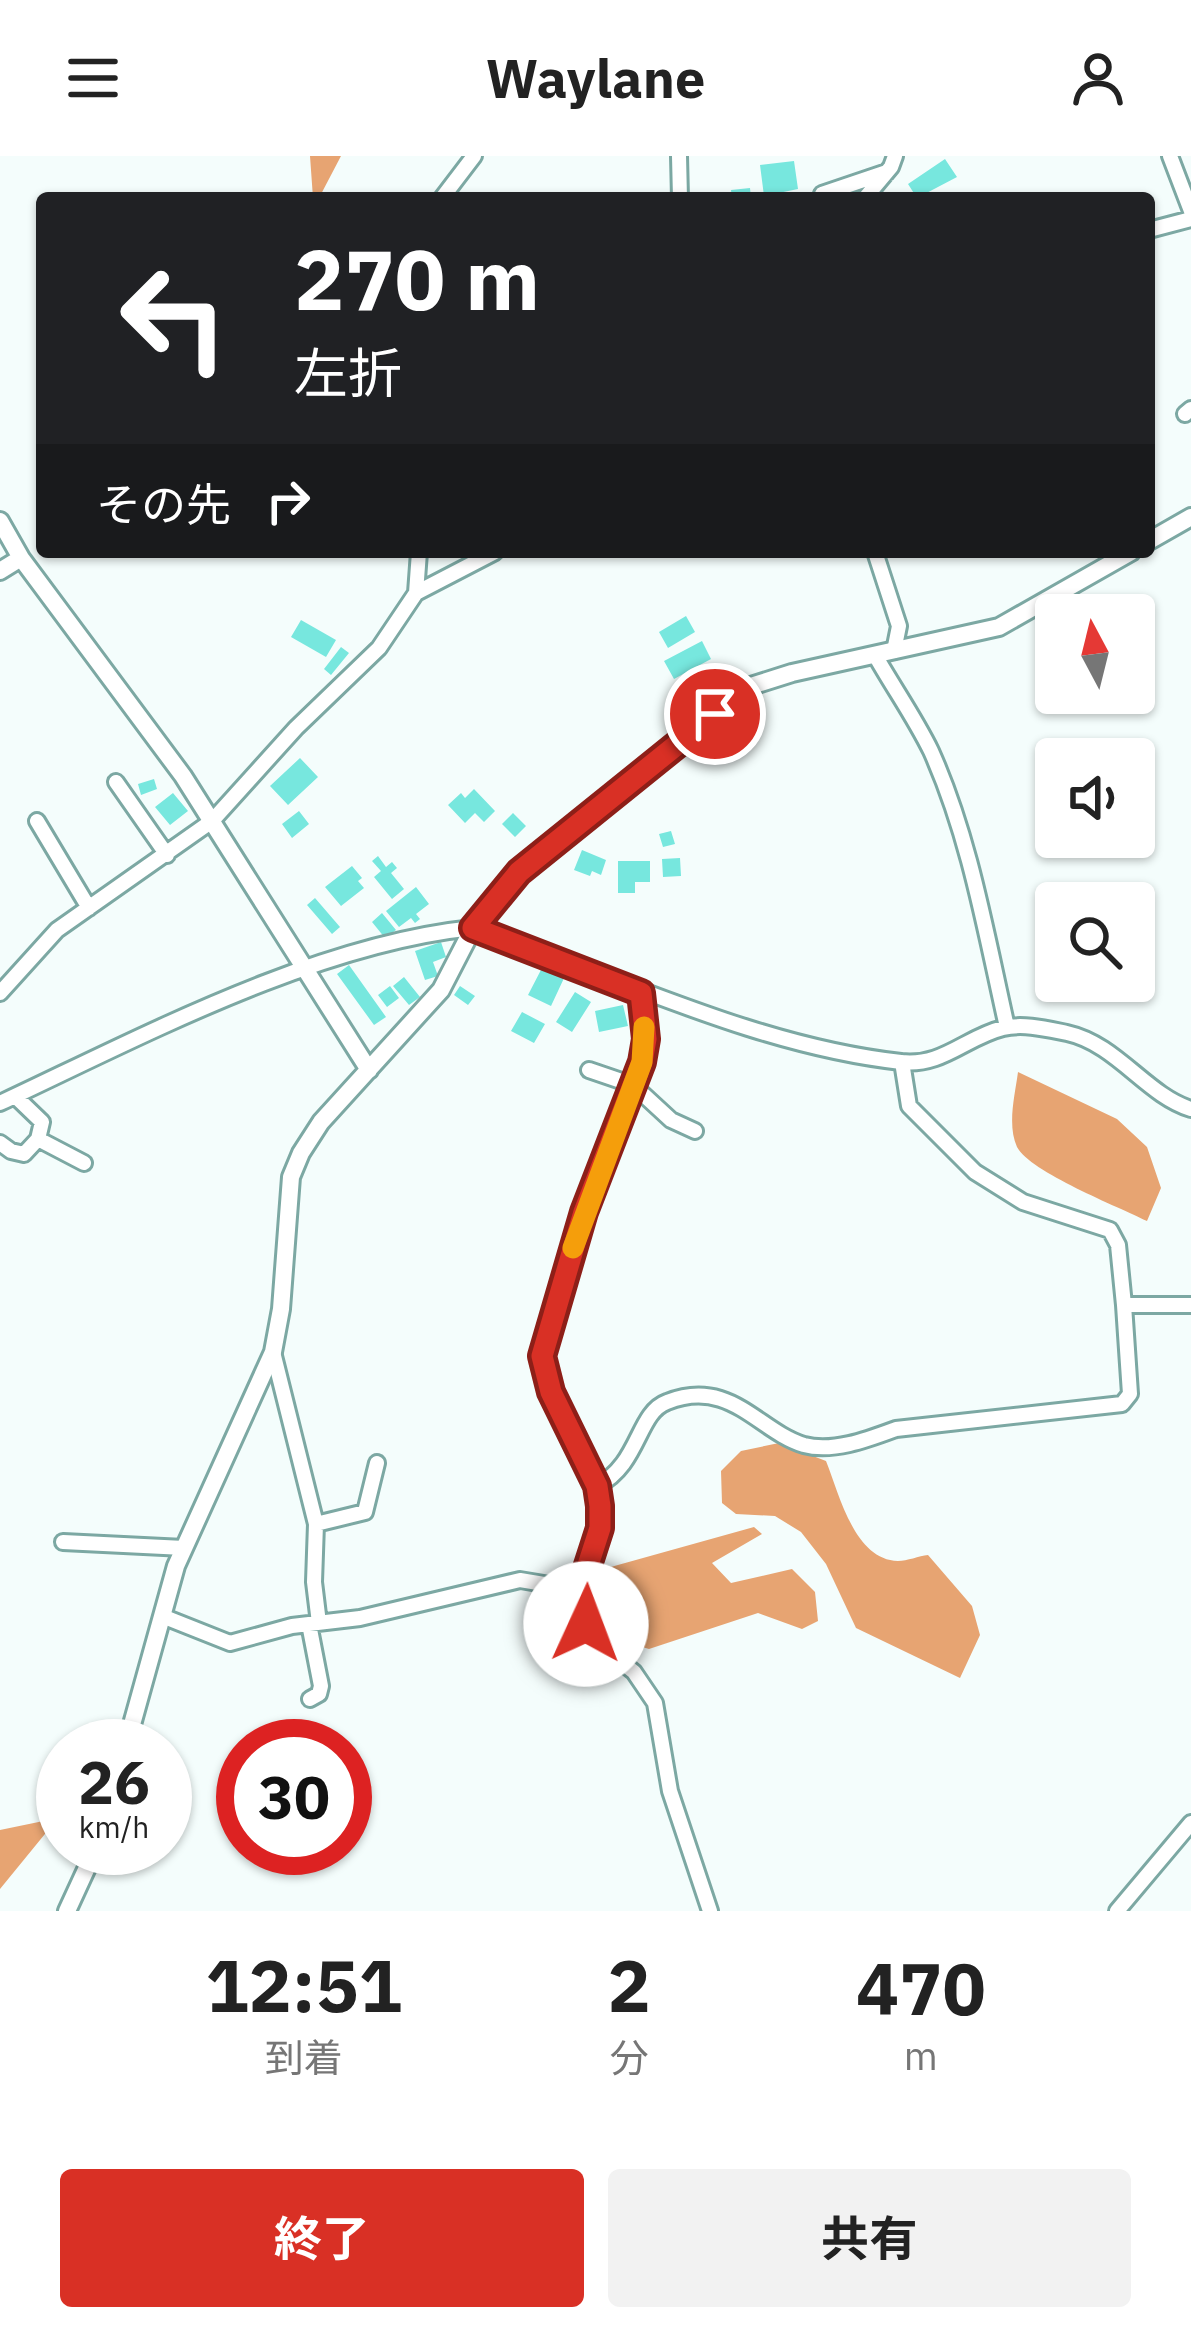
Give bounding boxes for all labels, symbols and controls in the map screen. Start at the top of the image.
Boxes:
text: Waylane [486,43,705,113]
icon: menu [60,45,126,111]
icon: person [1065,45,1131,111]
text: 270 m [294,224,540,333]
icon: left [96,240,252,396]
text: 左折 [294,338,402,408]
icon: right [255,468,321,534]
text: その先 [96,475,231,533]
north arrow [1035,594,1155,714]
map controls [1035,594,1155,1002]
pin [664,663,766,765]
icon: arrive [682,681,748,747]
button: sound [1035,738,1155,858]
button: search [1035,882,1155,1002]
position arrow [523,1561,649,1687]
speed limit sign: 30 [216,1719,372,1875]
text: 26 [78,1742,150,1821]
text: km/h [79,1807,149,1846]
text: 12:51 [205,1938,402,2032]
text: 2 [607,1938,651,2032]
text: 470 [856,1941,986,2035]
text: m [904,2030,938,2081]
text: 到着 [265,2032,343,2083]
text: 分 [609,2032,648,2083]
button: 終了 [60,2169,584,2307]
button: 共有 [608,2169,1131,2307]

